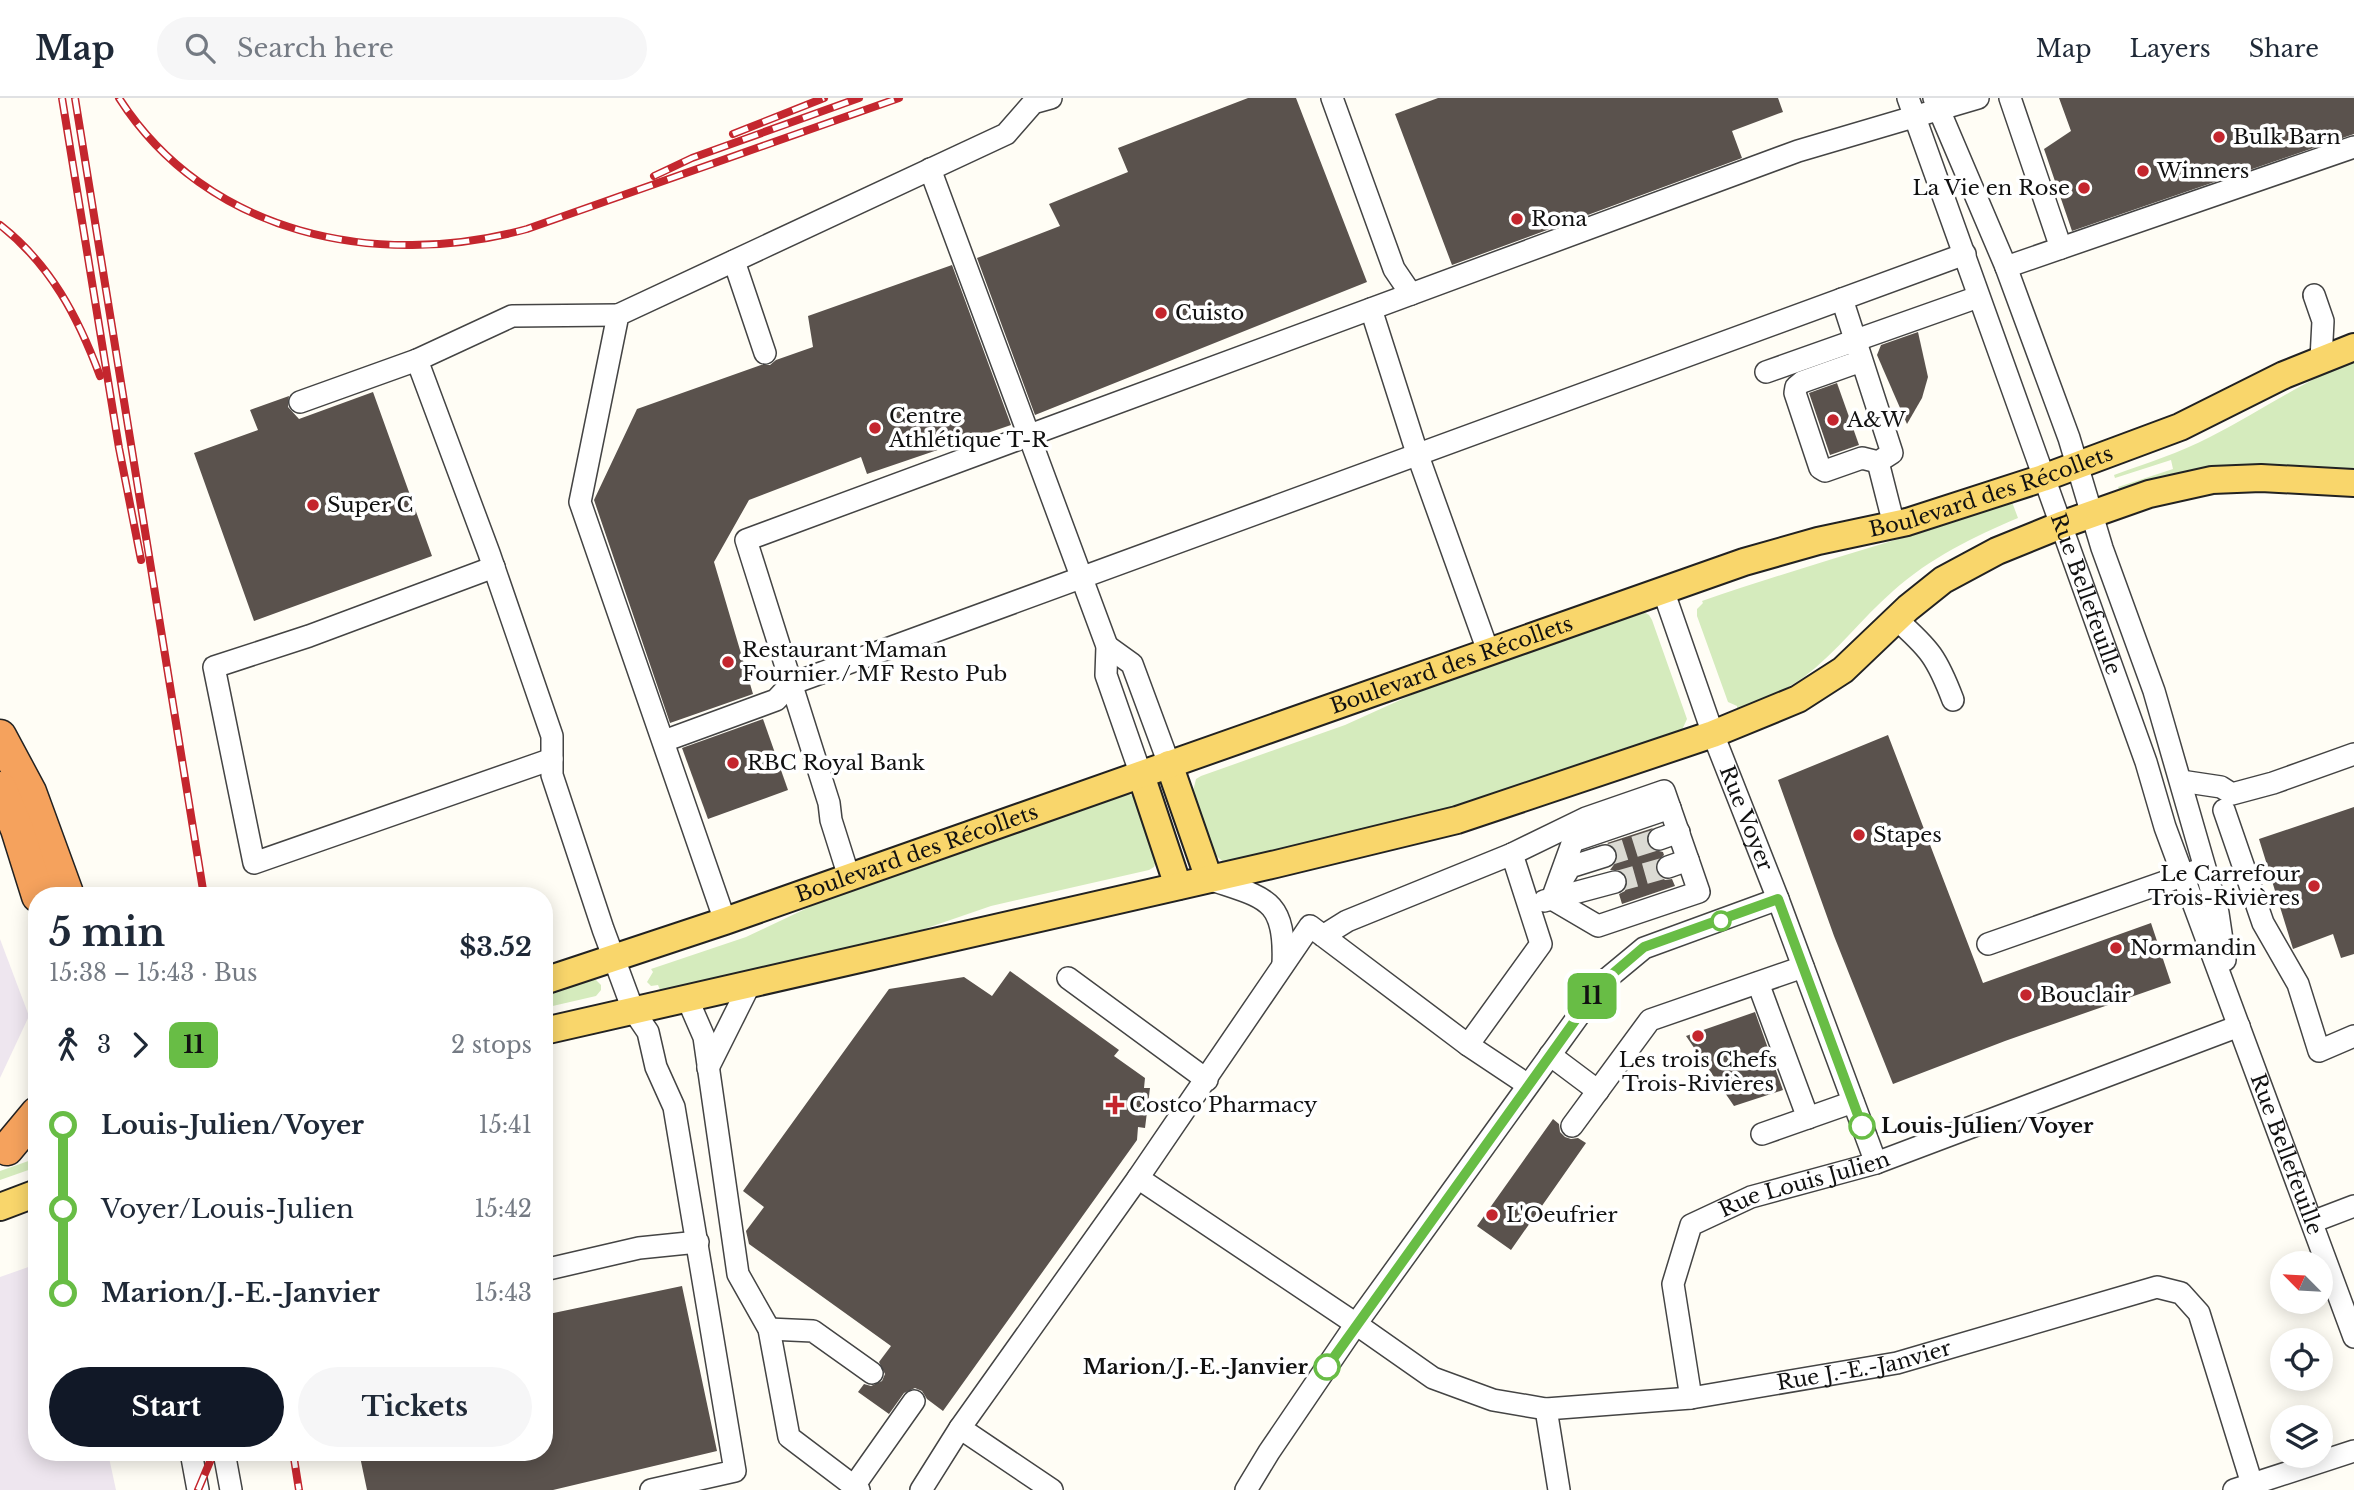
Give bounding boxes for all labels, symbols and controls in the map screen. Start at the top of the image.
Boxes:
search box [157,17,647,80]
text: Map [35,28,115,69]
icon: search [181,29,219,67]
text: Search here [237,32,394,64]
text: Map [2036,34,2092,63]
text: Layers [2130,34,2211,63]
text: Share [2249,34,2319,63]
place label: Bulk Barn [2233,124,2341,150]
marker: Bulk Barn [2211,129,2227,145]
place label: Winners [2156,158,2249,184]
marker: Winners [2135,163,2151,179]
place label: La Vie en Rose [1913,175,2070,201]
marker: La Vie en Rose [2076,180,2092,196]
place label: Rona [1531,206,1588,232]
marker: Rona [1509,211,1525,227]
place label: Cuisto [1175,300,1244,326]
marker: Cuisto [1153,305,1169,321]
place label: Centre Athlétique T-R [888,403,1049,453]
place label: A&W [1846,407,1906,433]
marker: A&W [1825,412,1841,428]
marker: Centre Athlétique T-R [867,420,883,436]
street label: Boulevard des Récollets [1867,440,2117,543]
place label: Super C [327,492,413,518]
marker: Super C [305,497,321,513]
street label: Rue Bellefeuille [2045,510,2127,678]
street label: Boulevard des Récollets [1327,610,1576,720]
place label: Restaurant Maman Fournier / MF Resto Pub [742,637,1007,687]
marker: Restaurant Maman Fournier / MF Resto Pub [720,654,736,670]
place label: RBC Royal Bank [747,750,925,776]
marker: RBC Royal Bank [725,755,741,771]
street label: Rue Voyer [1714,762,1779,875]
street label: Boulevard des Récollets [792,799,1041,908]
place label: Stapes [1873,822,1942,848]
marker: Stapes [1851,827,1867,843]
place label: Le Carrefour Trois-Rivières [2148,861,2300,911]
marker: Le Carrefour Trois-Rivières [2306,878,2322,894]
text: 5 min [49,909,165,956]
unlabelled marker [1711,911,1731,931]
text: $3.52 [460,931,532,963]
place label: Normandin [2130,935,2256,961]
marker: Normandin [2108,940,2124,956]
text: 15:38 – 15:43 · Bus [49,959,257,987]
line badge: 11 [1560,973,1624,1019]
text: 11 [1582,981,1602,1010]
place label: Bouclair [2040,982,2131,1008]
marker: Bouclair [2018,987,2034,1003]
icon: walk [49,1026,87,1064]
icon: forward [121,1026,159,1064]
marker: Les trois Chefs Trois-Rivières [1690,1028,1706,1044]
text: 11 [183,1030,204,1059]
text: 3 [97,1031,111,1059]
text: 2 stops [451,1031,532,1059]
place label: Les trois Chefs Trois-Rivières [1619,1047,1777,1097]
street label: Rue Bellefeuille [2245,1070,2328,1238]
place label: Costco Pharmacy [1129,1092,1318,1118]
marker: Costco Pharmacy [1107,1097,1123,1113]
text: Louis-Julien/Voyer [101,1109,364,1141]
text: 15:41 [478,1111,532,1139]
marker: Louis-Julien/Voyer [1849,1113,1875,1139]
place label: Louis-Julien/Voyer [1881,1113,2094,1139]
street label: Rue Louis Julien [1715,1146,1893,1223]
text: Voyer/Louis-Julien [101,1193,354,1225]
text: 15:42 [475,1195,532,1223]
place label: L'Oeufrier [1506,1202,1618,1228]
marker: L'Oeufrier [1484,1207,1500,1223]
north arrow [2270,1251,2333,1314]
map controls [2270,1251,2333,1468]
text: Marion/J.-E.-Janvier [101,1277,380,1309]
text: 15:43 [475,1279,532,1307]
button: locate [2270,1328,2333,1391]
street label: Rue J.-E.-Janvier [1775,1335,1954,1396]
place label: Marion/J.-E.-Janvier [1083,1354,1309,1380]
marker: Marion/J.-E.-Janvier [1314,1354,1340,1380]
button: Start [49,1367,284,1447]
button: Tickets [298,1367,532,1447]
button: layers [2270,1405,2333,1468]

